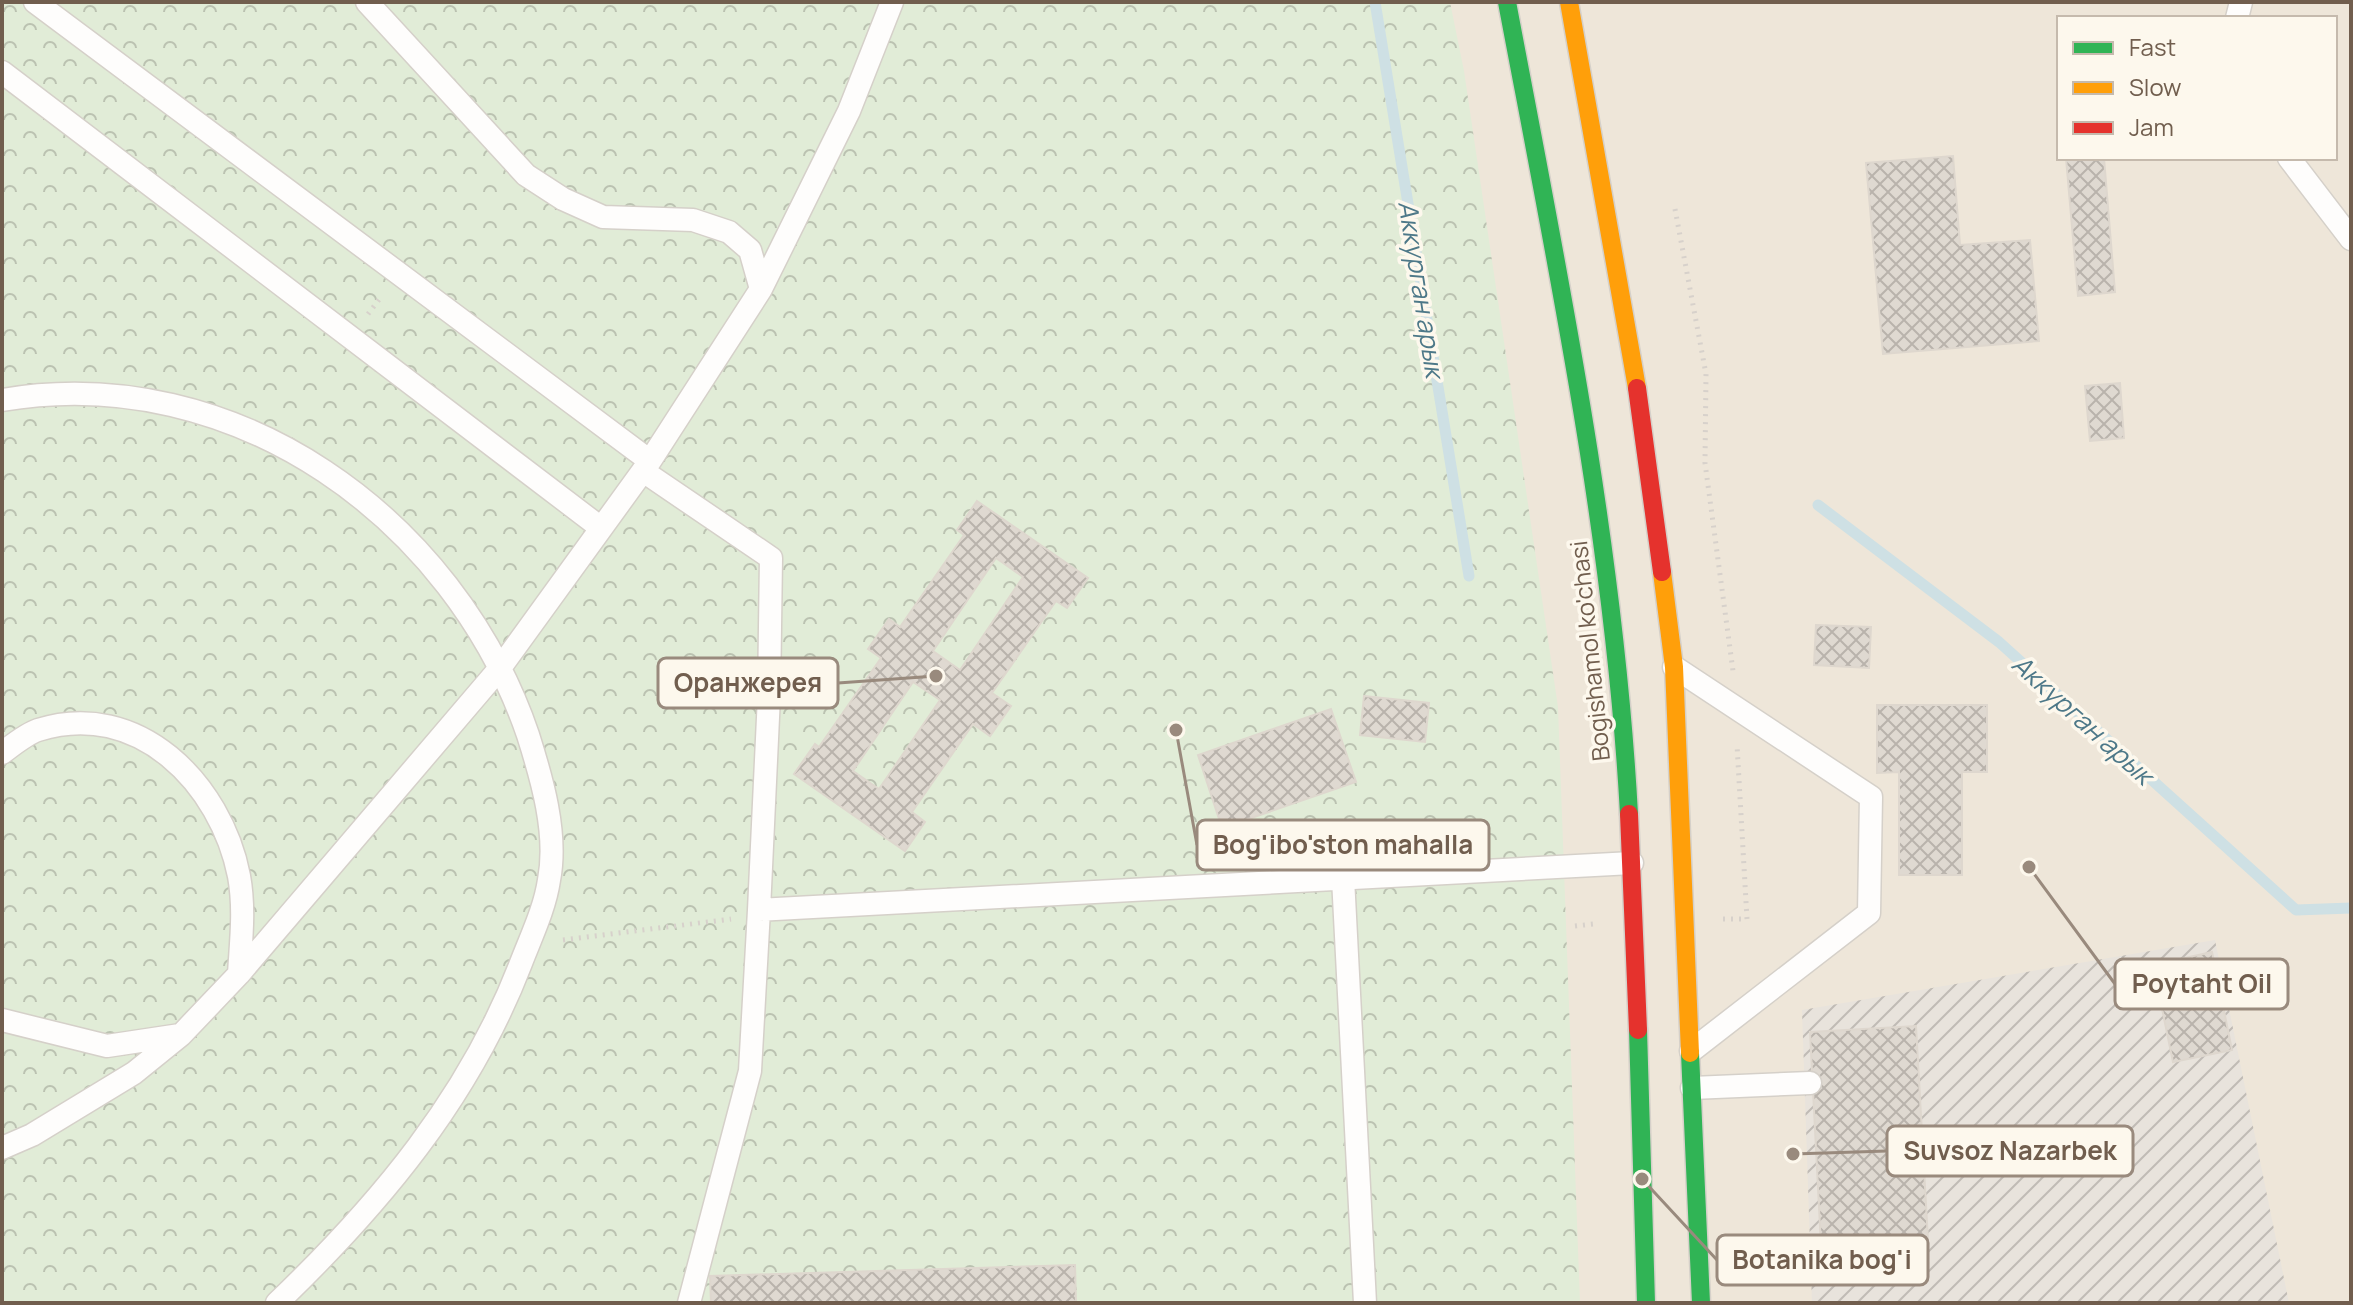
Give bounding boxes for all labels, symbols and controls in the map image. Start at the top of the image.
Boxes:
legend [2057,16,2337,160]
text: Fast [2129,30,2176,63]
text: Slow [2129,70,2182,103]
text: Jam [2129,110,2174,143]
water label: Аккурган арык [1390,198,1454,384]
street label: Bogishamol ko'chasi [1561,539,1617,763]
water label: Аккурган арык [2005,646,2164,795]
callout: Оранжерея [658,658,838,708]
text: Оранжерея [674,664,822,700]
callout: Bog'ibo'ston mahalla [1197,820,1489,870]
text: Bog'ibo'ston mahalla [1213,826,1473,862]
callout: Poytaht Oil [2115,959,2288,1009]
text: Poytaht Oil [2132,965,2272,1001]
callout: Suvsoz Nazarbek [1887,1126,2133,1176]
text: Suvsoz Nazarbek [1903,1132,2118,1168]
callout: Botanika bog'i [1717,1235,1928,1285]
text: Botanika bog'i [1732,1241,1912,1277]

